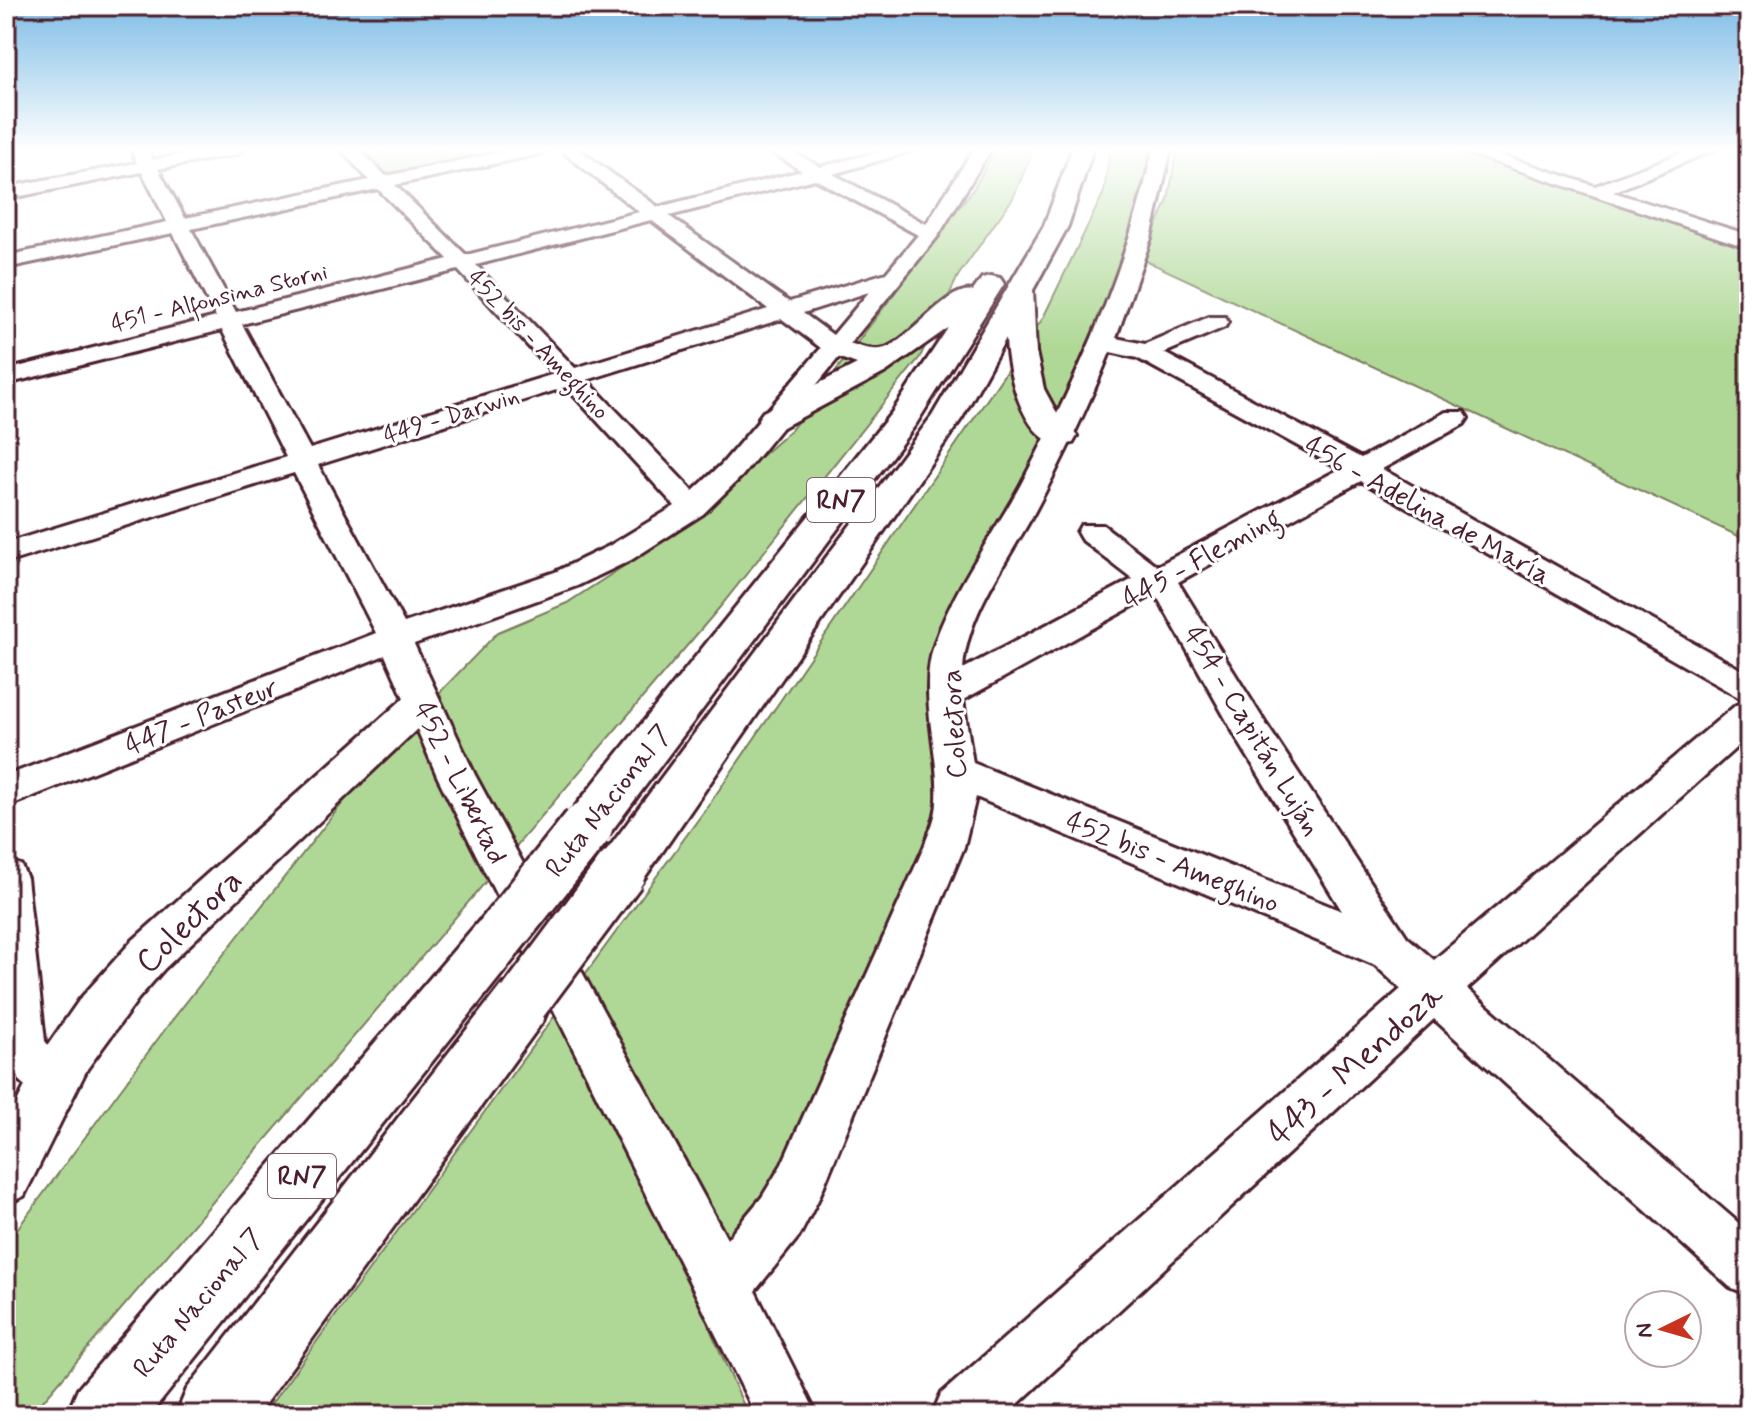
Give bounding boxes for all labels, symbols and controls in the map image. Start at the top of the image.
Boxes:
street label: 451 - Alfonsina Storni [108,257,331,342]
street label: 452 bis - Ameghino [458,263,616,429]
street label: 449 - Darwin [380,381,523,452]
street label: 456 - Adelina de María [1297,428,1556,594]
road number: RN7 [807,478,875,522]
street label: 445 - Fleming [1116,500,1290,621]
street label: 454 - Capitán Luján [1174,619,1329,843]
street label: Colectora [934,668,977,780]
street label: 447 - Pasteur [120,670,284,765]
street label: 452 - Libertad [404,695,515,871]
street label: Ruta Nacional 7 [537,717,681,886]
street label: 452 bis - Ameghino [1059,804,1284,926]
street label: Colectora [126,859,253,984]
street label: 443 - Mendoza [1258,973,1454,1156]
road number: RN7 [268,1154,336,1198]
street label: Ruta Nacional 7 [125,1221,273,1386]
north arrow [1623,1289,1703,1369]
text: N [1630,1322,1660,1339]

